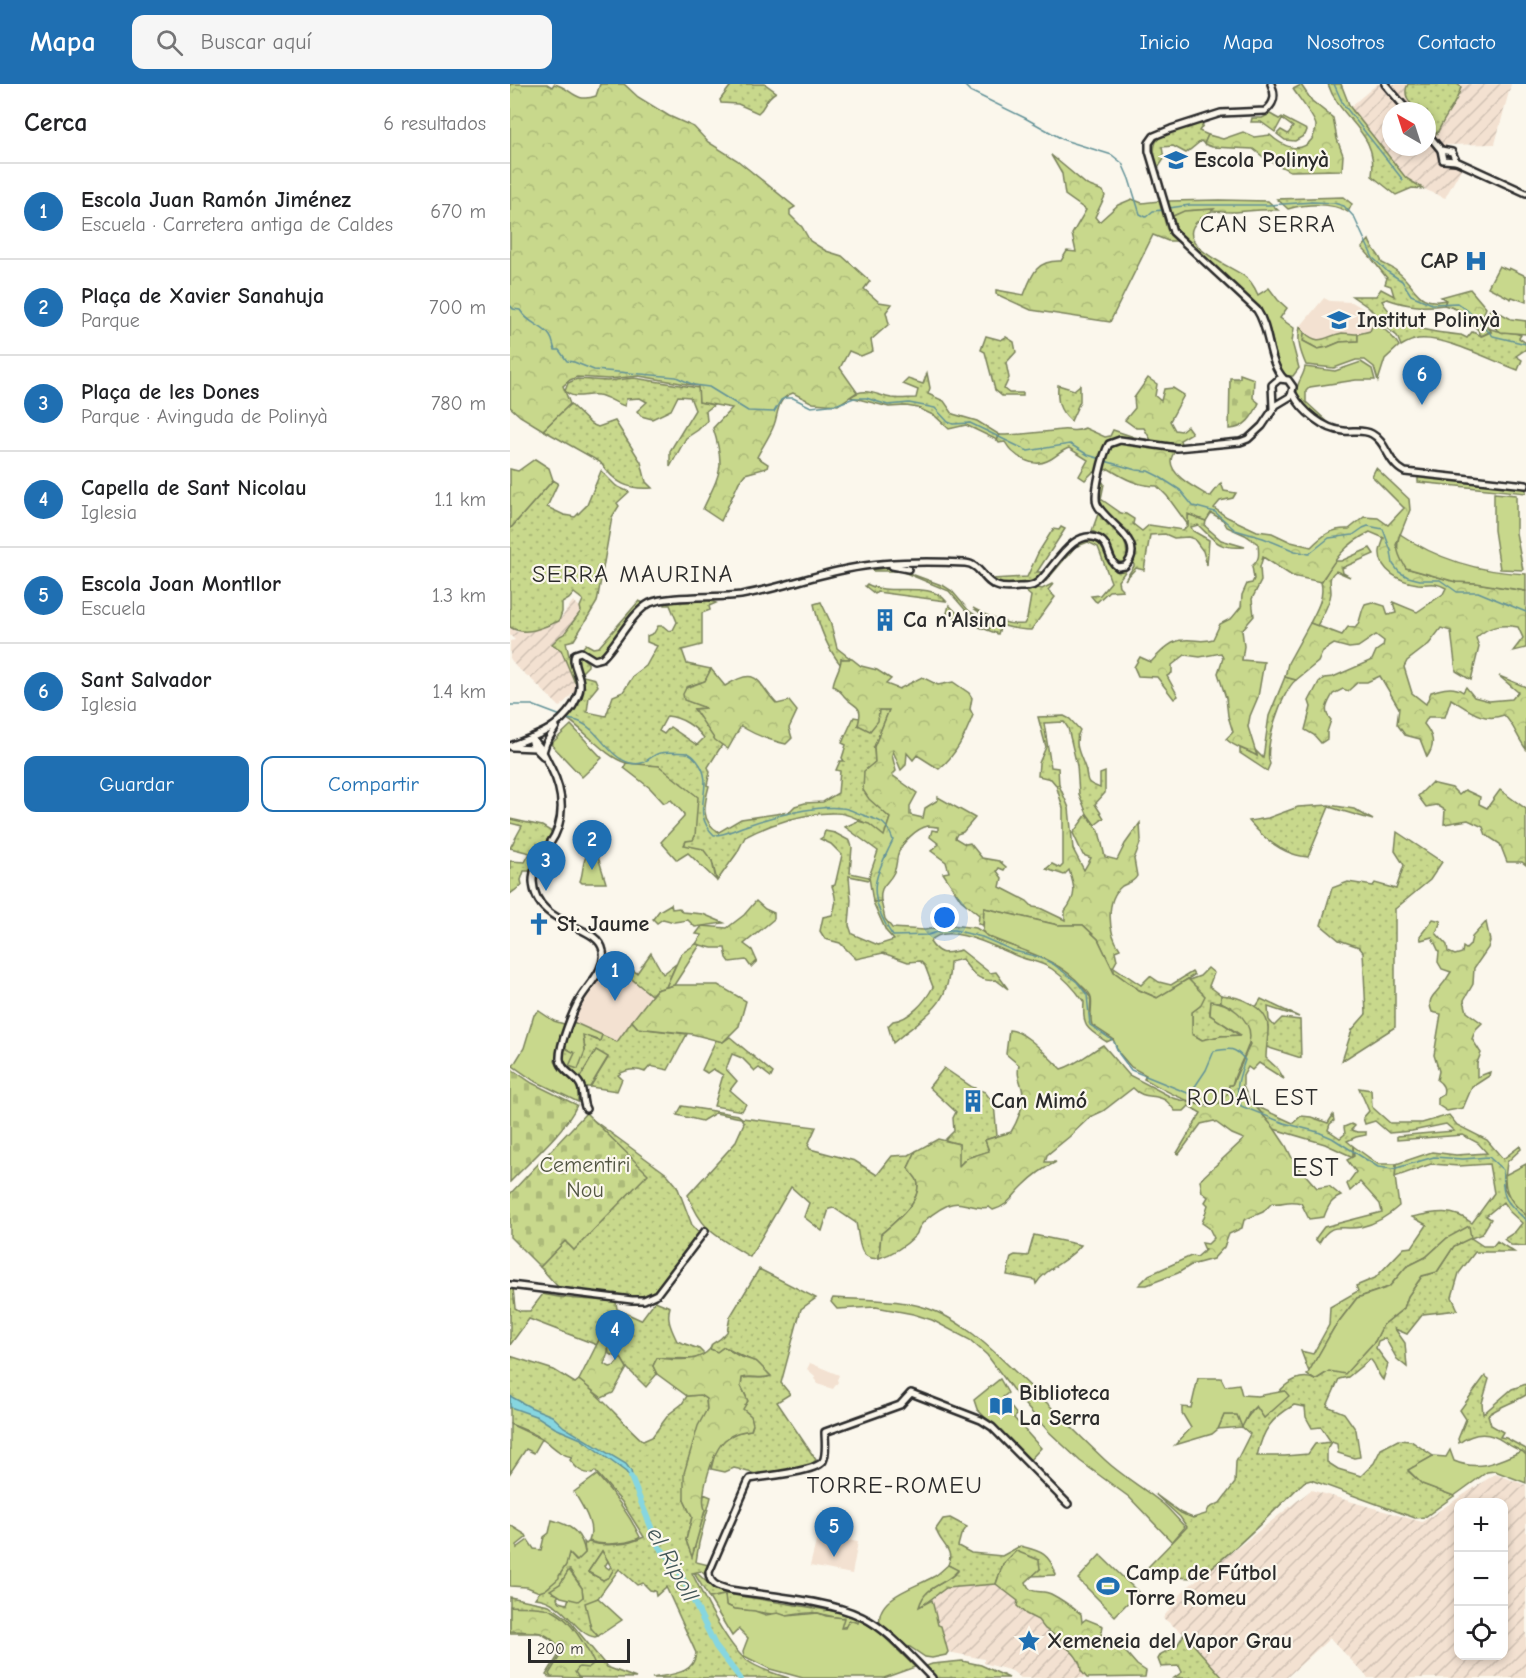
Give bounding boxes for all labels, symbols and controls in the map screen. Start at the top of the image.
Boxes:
search box [132,15,552,69]
text: Mapa [30,26,96,58]
icon: search [153,26,186,59]
text: Buscar aquí [201,29,312,55]
text: Inicio [1139,30,1190,54]
text: Mapa [1223,30,1273,54]
text: Nosotros [1306,30,1385,54]
text: Contacto [1418,30,1496,54]
north arrow [1382,102,1436,156]
text: Cerca [24,108,88,138]
text: 6 resultados [383,112,486,135]
school or university icon: Escola Polinyà [1163,147,1189,173]
place label: Escola Polinyà [1194,147,1329,173]
text: Escola Juan Ramón Jiménez [81,187,351,213]
text: 1 [40,200,47,223]
text: 670 m [430,200,486,223]
district label: CAN SERRA [1200,210,1336,238]
text: Escuela · Carretera antiga de Caldes [81,213,393,236]
place label: CAP [1420,248,1458,274]
hospital icon: CAP [1463,248,1489,274]
text: Plaça de Xavier Sanahuja [81,283,324,309]
text: 2 [39,296,48,319]
text: 700 m [429,296,486,319]
school or university icon: Institut Polinyà [1326,307,1352,333]
place label: Institut Polinyà [1357,307,1500,333]
text: Parque [81,309,140,332]
pin: 6 [1402,356,1442,405]
text: Plaça de les Dones [81,379,259,405]
text: 3 [39,392,48,415]
text: 780 m [431,392,486,415]
text: Parque · Avinguda de Polinyà [81,405,328,428]
text: Capella de Sant Nicolau [81,475,307,501]
text: 4 [39,488,48,511]
text: 1.1 km [434,488,486,511]
text: Iglesia [81,501,137,524]
district label: SERRA MAURINA [532,560,734,588]
text: Escola Joan Montllor [81,571,281,597]
text: 5 [38,584,49,607]
text: 1.3 km [432,584,486,607]
text: Escuela [81,597,146,620]
building icon: Ca n'Alsina [872,607,898,633]
place label: Ca n'Alsina [903,607,1007,633]
text: Sant Salvador [81,667,211,693]
text: 6 [38,680,49,703]
text: 1.4 km [432,680,486,703]
text: Iglesia [81,693,137,716]
button: Guardar [24,756,249,812]
button: Compartir [261,756,486,812]
pin: 2 [572,820,611,870]
pin: 3 [526,842,566,891]
your location [930,903,959,932]
church icon: St. Jaume [526,911,552,937]
place label: St. Jaume [557,911,649,937]
pin: 1 [596,952,634,1001]
district label: RODAL EST [1187,1083,1319,1111]
building icon: Can Mimó [960,1088,986,1114]
place label: Can Mimó [991,1088,1087,1114]
park label: Cementiri Nou [540,1152,630,1203]
district label: EST [1292,1153,1340,1183]
pin: 4 [596,1310,634,1360]
place label: Biblioteca La Serra [1019,1380,1110,1431]
library icon: Biblioteca La Serra [988,1393,1014,1419]
district label: TORRE-ROMEU [807,1471,983,1499]
map controls [1454,1498,1508,1660]
button: + [1454,1498,1508,1552]
pin: 5 [814,1508,854,1557]
water label: el Ripoll [641,1522,705,1607]
button: − [1454,1552,1508,1606]
place label: Camp de Fútbol Torre Romeu [1126,1560,1277,1611]
sports icon: Camp de Fútbol Torre Romeu [1095,1573,1121,1599]
button: locate [1454,1606,1508,1660]
place icon: Xemeneia del Vapor Grau [1016,1628,1042,1654]
place label: Xemeneia del Vapor Grau [1047,1628,1292,1654]
scale bar [528,1636,630,1664]
text: 200 m [537,1640,583,1658]

